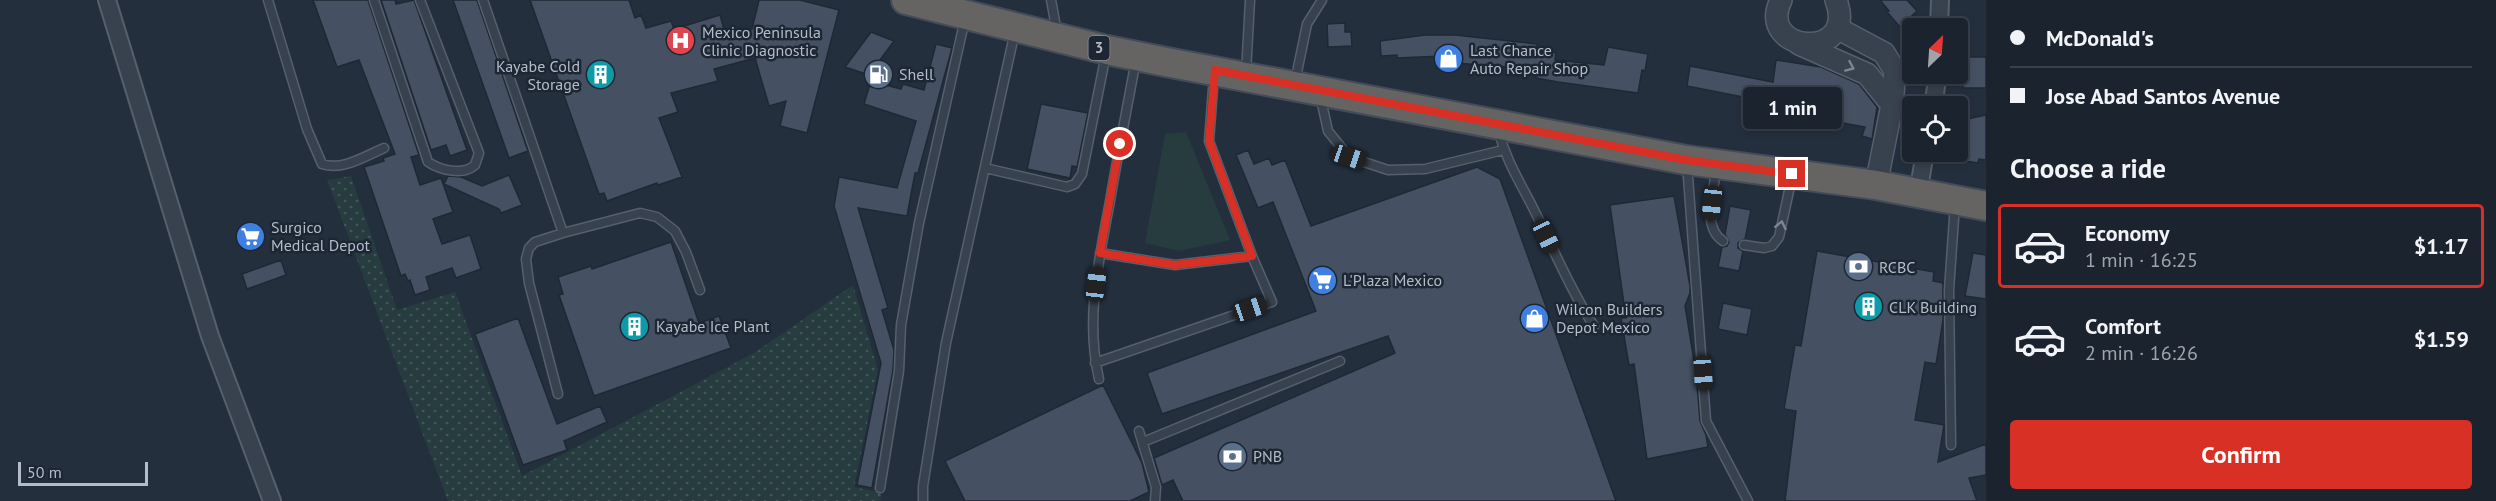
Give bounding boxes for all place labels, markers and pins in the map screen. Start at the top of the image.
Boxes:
place label: Mexico Peninsula Clinic Diagnostic [702,22,821,60]
hospital icon: Mexico Peninsula Clinic Diagnostic [665,25,697,57]
place label: Last Chance Auto Repair Shop [1470,40,1588,78]
shop icon: Last Chance Auto Repair Shop [1433,43,1465,75]
place label: Kayabe Cold Storage [496,56,580,94]
fuel station icon: Shell [862,58,894,90]
building icon: Kayabe Cold Storage [585,59,617,91]
place label: Shell [899,64,934,84]
place label: Surgico Medical Depot [271,217,371,255]
supermarket icon: Surgico Medical Depot [234,220,266,252]
bank icon: RCBC [1842,251,1874,283]
place label: RCBC [1879,257,1915,277]
supermarket icon: L'Plaza Mexico [1306,264,1338,296]
place label: L'Plaza Mexico [1343,270,1442,290]
building icon: CLK Building [1852,291,1884,323]
place label: CLK Building [1889,297,1977,317]
place label: Wilcon Builders Depot Mexico [1556,299,1663,337]
shop icon: Wilcon Builders Depot Mexico [1519,302,1551,334]
building icon: Kayabe Ice Plant [619,310,651,342]
place label: Kayabe Ice Plant [656,316,770,336]
bank icon: PNB [1216,440,1248,472]
place label: PNB [1253,446,1282,466]

